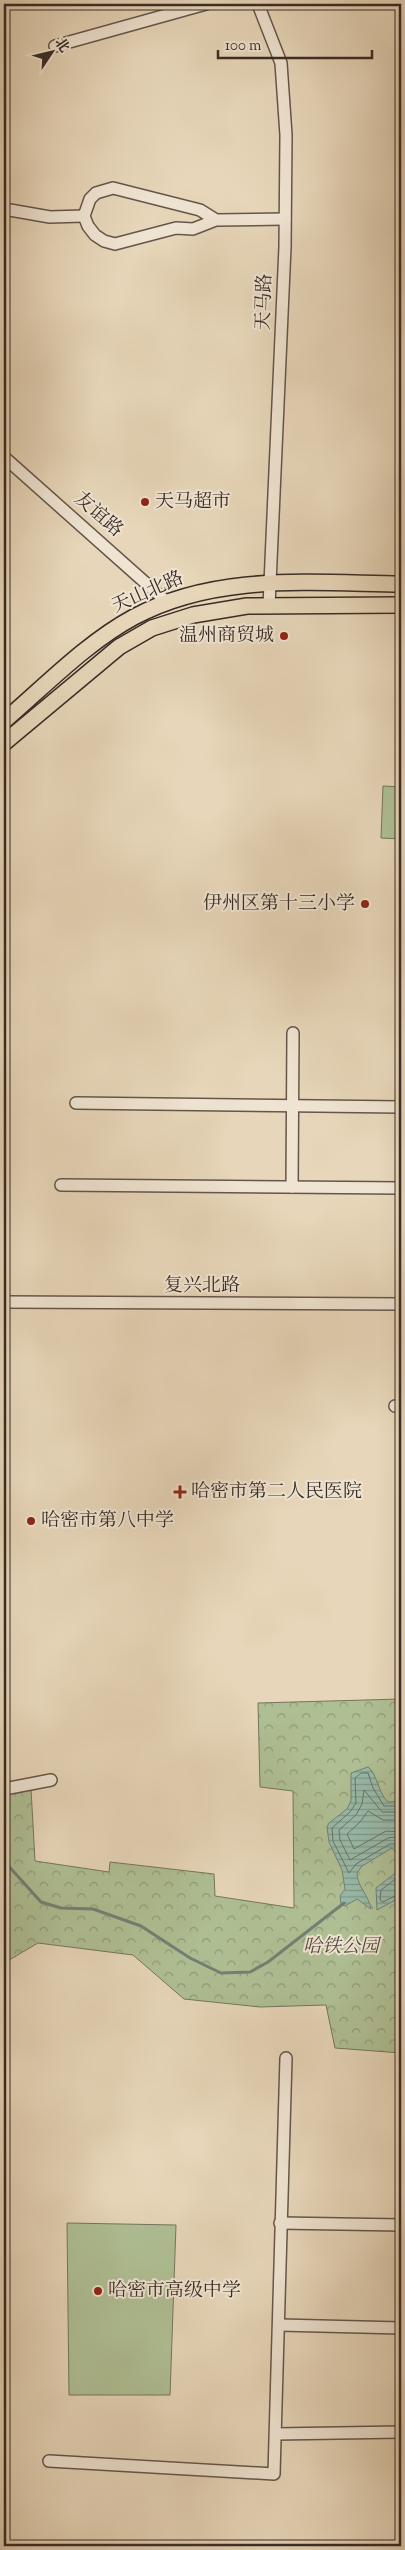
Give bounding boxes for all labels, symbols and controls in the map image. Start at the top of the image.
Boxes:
north arrow [28,28,78,78]
scale bar [218,28,371,60]
text: 北 [49,34,73,57]
text: 100 m [225,36,262,57]
street label: 天马路 [251,273,279,331]
street label: 友谊路 [68,486,128,544]
place label: 天马超市 [155,489,231,516]
marker: 天马超市 [139,496,151,508]
street label: 天山北路 [108,565,188,621]
place label: 温州商贸城 [179,623,274,650]
marker: 温州商贸城 [278,630,290,642]
place label: 伊州区第十三小学 [203,891,355,918]
marker: 伊州区第十三小学 [359,898,371,910]
street label: 复兴北路 [164,1273,240,1300]
place label: 哈密市第二人民医院 [191,1479,362,1506]
marker: 哈密市第二人民医院 [173,1485,187,1499]
place label: 哈密市第八中学 [41,1508,174,1535]
marker: 哈密市第八中学 [25,1515,37,1527]
park label: 哈铁公园 [303,1934,382,1961]
place label: 哈密市高级中学 [108,2278,241,2305]
marker: 哈密市高级中学 [92,2285,104,2297]

